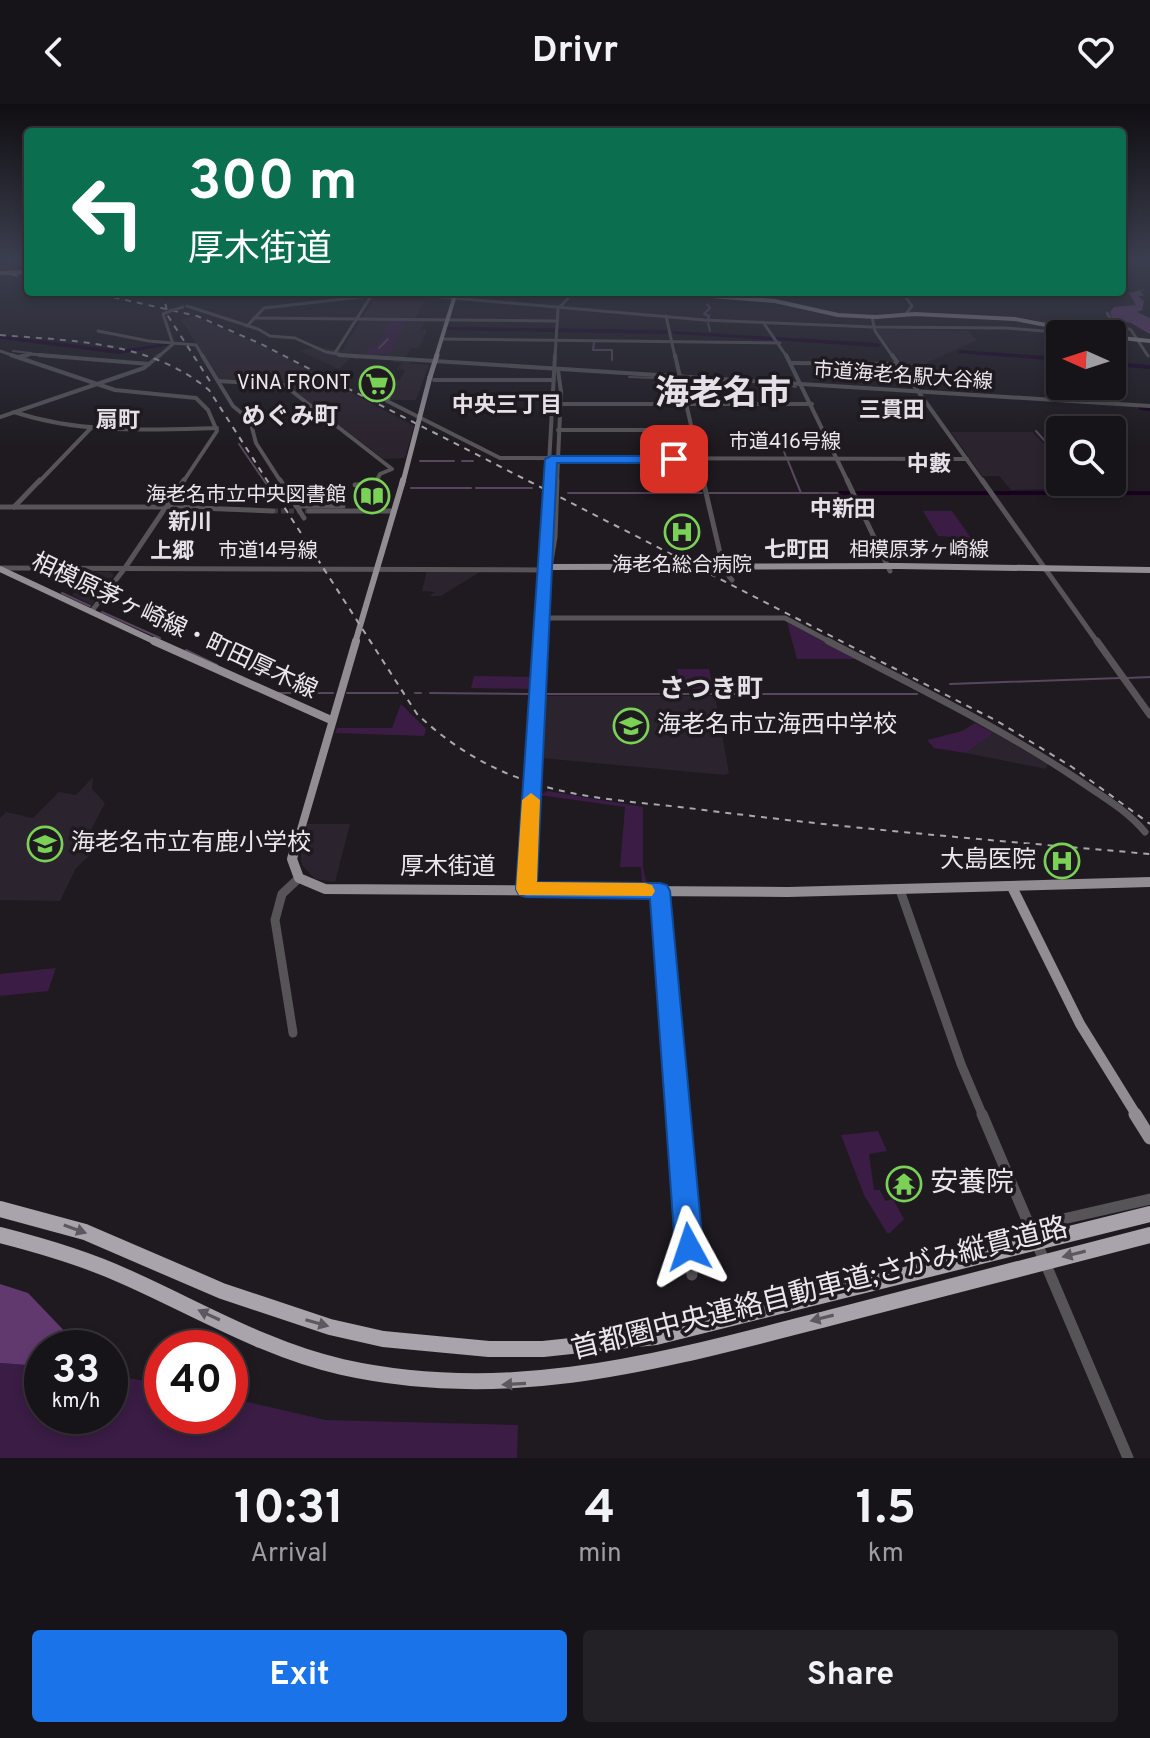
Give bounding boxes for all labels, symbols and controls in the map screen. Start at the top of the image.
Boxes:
text: Drivr [532,29,618,75]
icon: back [32,30,76,74]
icon: heart [1074,30,1118,74]
text: 300 m [188,149,358,219]
icon: left [56,160,160,264]
text: 厚木街道 [188,228,332,274]
north arrow [1046,320,1126,400]
map controls [1046,320,1126,496]
street label: 市道海老名駅大谷線 [812,358,994,396]
supermarket icon: ViNA FRONT [358,365,396,403]
place label: ViNA FRONT [237,371,351,397]
district label: 海老名市 [655,374,791,417]
district label: 中央三丁目 [452,393,562,420]
district label: 三貫田 [859,398,925,425]
district label: めぐみ町 [242,403,338,433]
district label: 扇町 [96,408,140,435]
button: search [1046,416,1126,496]
pin [640,425,708,493]
street label: 市道416号線 [729,430,841,456]
icon: arrive [652,437,696,481]
district label: 中藪 [907,452,951,479]
library icon: 海老名市立中央図書館 [353,477,391,515]
place label: 海老名市立中央図書館 [146,483,346,509]
district label: 中新田 [810,497,876,524]
district label: 新川 [168,510,212,537]
hospital icon: 海老名総合病院 [663,513,701,551]
district label: 七町田 [764,538,830,565]
street label: 相模原茅ヶ崎線 [849,538,989,564]
district label: 上郷 [150,539,194,566]
street label: 市道14号線 [218,539,318,565]
street label: 相模原茅ヶ崎線・町田厚木線 [26,547,322,707]
place label: 海老名総合病院 [612,553,752,579]
district label: さつき町 [659,674,763,707]
school or university icon: 海老名市立海西中学校 [612,707,650,745]
place label: 海老名市立海西中学校 [657,711,897,741]
school or university icon: 海老名市立有鹿小学校 [26,825,64,863]
place label: 海老名市立有鹿小学校 [71,829,311,859]
hospital icon: 大島医院 [1043,842,1081,880]
place label: 大島医院 [940,846,1036,876]
street label: 厚木街道 [400,853,496,883]
temple icon: 安養院 [885,1165,923,1203]
place label: 安養院 [930,1166,1014,1202]
position arrow [647,1205,731,1289]
street label: 首都圏中央連絡自動車道;さがみ縦貫道路 [568,1211,1072,1369]
one-way arrow [63,1224,87,1236]
one-way arrow [1062,1249,1087,1261]
one-way arrow [198,1308,221,1322]
one-way arrow [810,1313,835,1325]
one-way arrow [305,1318,330,1330]
speed limit sign: 40 [144,1330,248,1434]
text: 33 [52,1347,100,1397]
one-way arrow [501,1377,526,1390]
text: km/h [52,1389,100,1415]
text: 10:31 [234,1480,344,1540]
text: 4 [584,1480,615,1540]
text: 1.5 [856,1480,916,1540]
text: Arrival [250,1538,328,1571]
text: min [578,1538,622,1571]
text: km [868,1538,904,1571]
button: Exit [32,1630,567,1722]
button: Share [583,1630,1118,1722]

